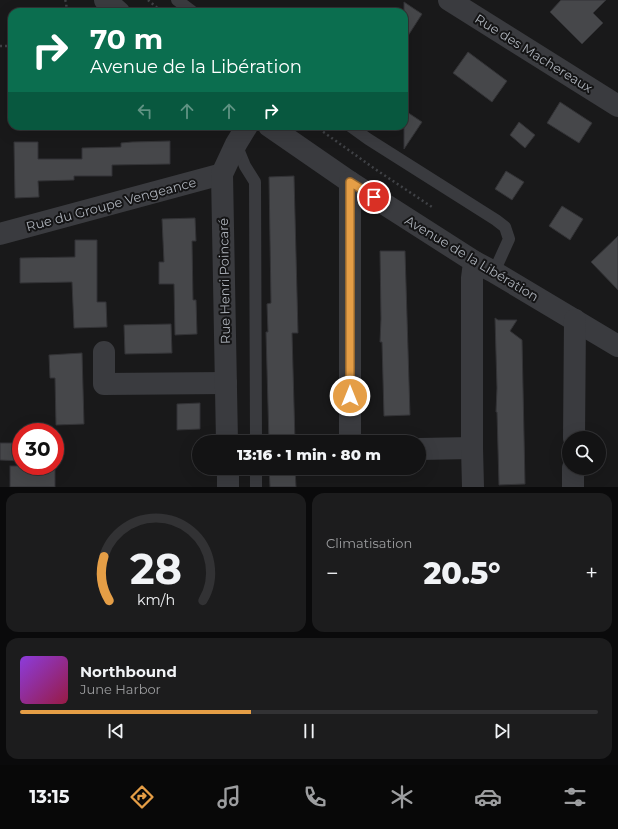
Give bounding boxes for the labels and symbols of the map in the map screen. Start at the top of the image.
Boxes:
street label: Rue des Machereaux [472,10,596,96]
street label: Rue du Groupe Vengeance [24,174,198,234]
pin [357,180,391,214]
street label: Avenue de la Libération [402,212,542,304]
street label: Rue Henri Poincaré [215,218,233,344]
position arrow [329,375,371,417]
speed limit sign: 30 [12,423,64,475]

